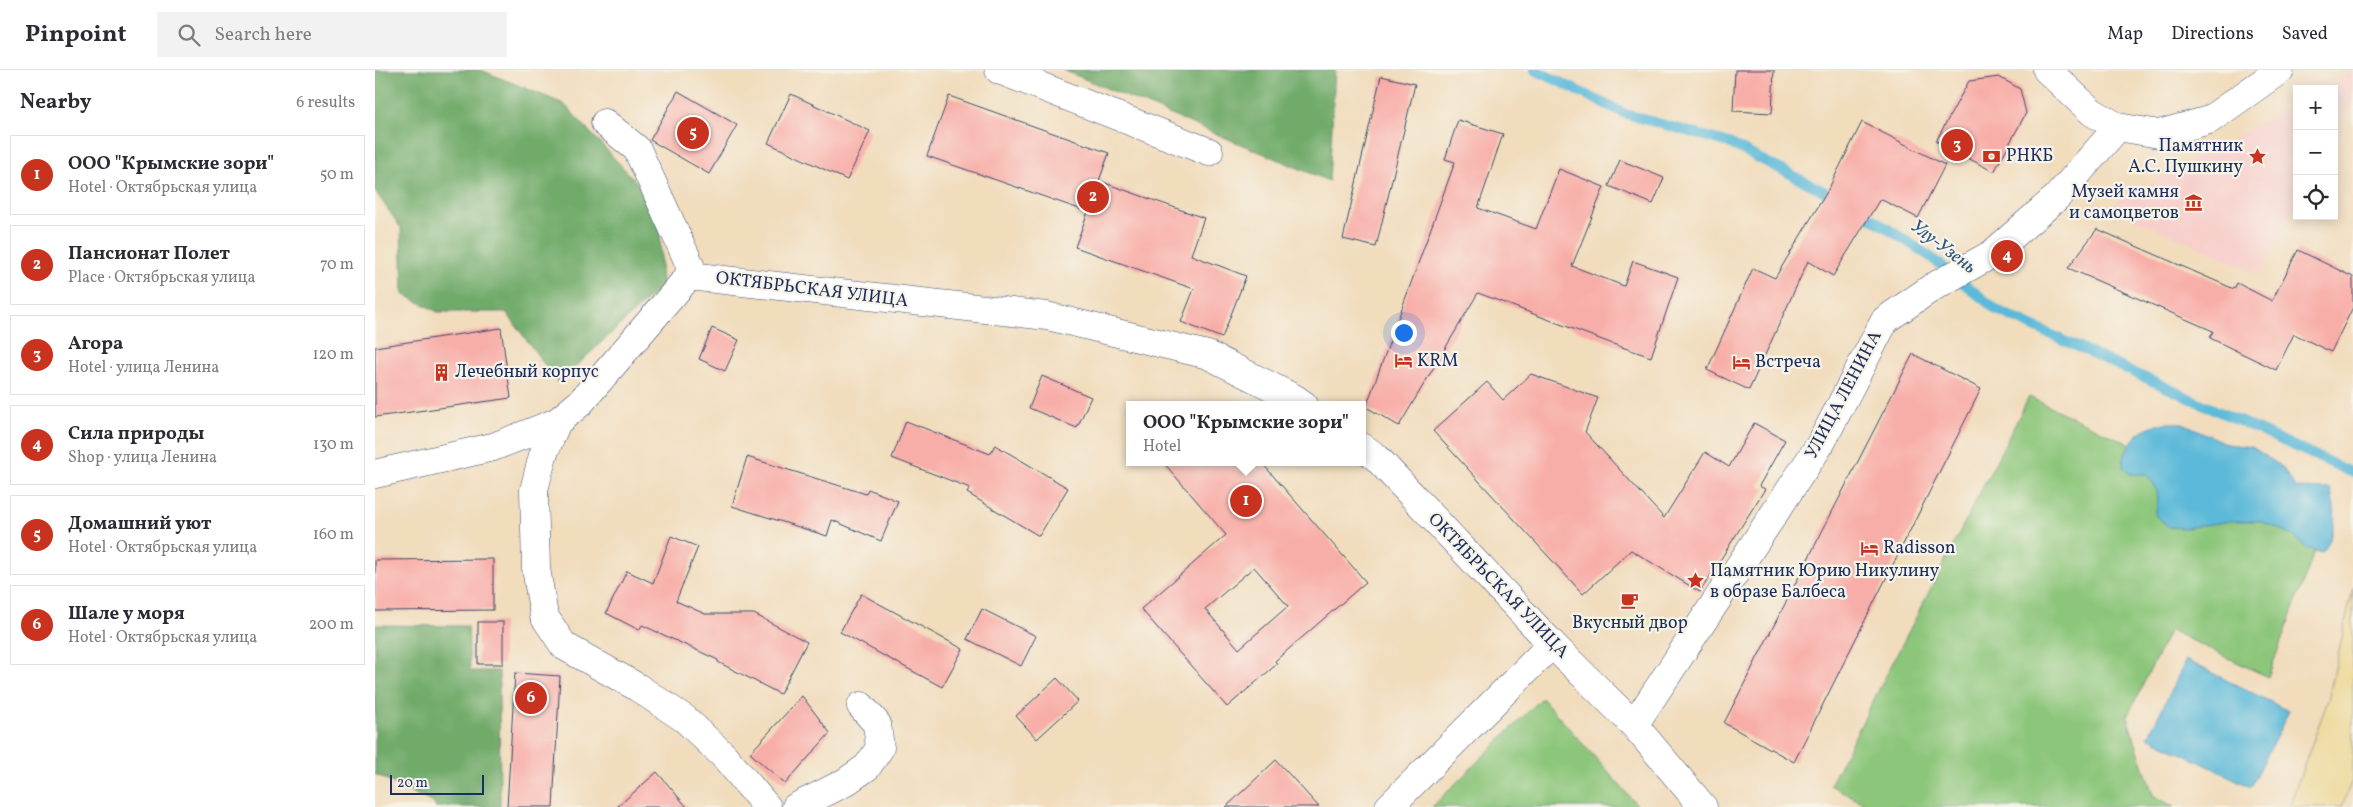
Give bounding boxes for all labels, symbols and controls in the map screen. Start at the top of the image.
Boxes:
search box [157,12,507,57]
text: Pinpoint [25,18,127,52]
icon: search [175,21,203,49]
text: Search here [215,22,312,48]
text: Map [2107,22,2143,47]
text: Directions [2171,22,2254,47]
text: Saved [2282,22,2328,47]
map controls [2293,85,2338,220]
button: + [2293,85,2338,130]
text: Nearby [20,88,91,117]
text: 6 results [296,92,355,114]
pin: 5 [677,114,709,152]
pin: 3 [1941,126,1973,164]
button: − [2293,130,2338,175]
place label: Памятник А.С. Пушкину [2128,134,2243,180]
place label: РНКБ [2006,144,2053,169]
bank icon: РНКБ [1982,146,2002,166]
place icon: Памятник А.С. Пушкину [2247,146,2267,166]
text: ООО "Крымские зори" [68,151,274,177]
text: 1 [34,164,40,186]
text: 50 m [320,164,354,186]
button: locate [2293,175,2338,220]
text: Hotel · Октябрьская улица [68,177,257,199]
pin: 2 [1077,178,1109,216]
place label: Музей камня и самоцветов [2069,180,2179,226]
museum icon: Музей камня и самоцветов [2183,192,2203,212]
water label: Улу-Узень [1905,214,1981,280]
pin: 4 [1991,237,2023,275]
text: Пансионат Полет [68,241,230,267]
text: 2 [33,254,41,276]
text: 70 m [320,254,354,276]
street label: ОКТЯБРЬСКАЯ УЛИЦА [714,266,910,314]
text: Place · Октябрьская улица [68,267,256,289]
your location [1391,320,1417,346]
street label: УЛИЦА ЛЕНИНА [1800,326,1889,464]
text: Агора [68,331,123,357]
text: 3 [33,344,41,366]
text: 120 m [312,344,354,366]
place label: KRM [1417,349,1459,374]
place label: Встреча [1755,350,1821,375]
hotel icon: KRM [1393,351,1413,371]
hotel icon: Встреча [1731,352,1751,372]
text: Hotel · улица Ленина [68,357,219,379]
place label: Лечебный корпус [455,360,599,385]
building icon: Лечебный корпус [431,362,451,382]
popup [1126,401,1366,466]
text: ООО "Крымские зори" [1143,410,1349,436]
text: Сила природы [68,421,204,447]
text: 4 [32,434,42,456]
text: 130 m [313,434,354,456]
text: Hotel [1143,436,1181,458]
text: Shop · улица Ленина [68,447,217,469]
pin: 1 [1230,482,1262,520]
street label: ОКТЯБРЬСКАЯ УЛИЦА [1422,508,1574,665]
text: Домашний уют [68,511,211,537]
text: 5 [33,524,41,546]
text: 160 m [313,524,354,546]
place label: Radisson [1883,536,1956,561]
text: Hotel · Октябрьская улица [68,537,257,559]
hotel icon: Radisson [1859,538,1879,558]
place label: Памятник Юрию Никулину в образе Балбеса [1710,559,1940,605]
place icon: Памятник Юрию Никулину в образе Балбеса [1686,571,1706,591]
cafe icon: Вкусный двор [1620,590,1640,610]
text: Шале у моря [68,601,185,627]
place label: Вкусный двор [1572,611,1688,636]
text: 6 [33,614,41,636]
text: 200 m [309,614,354,636]
text: Hotel · Октябрьская улица [68,627,257,649]
pin: 6 [515,679,547,717]
scale bar [390,772,484,795]
text: 20 m [397,774,428,793]

